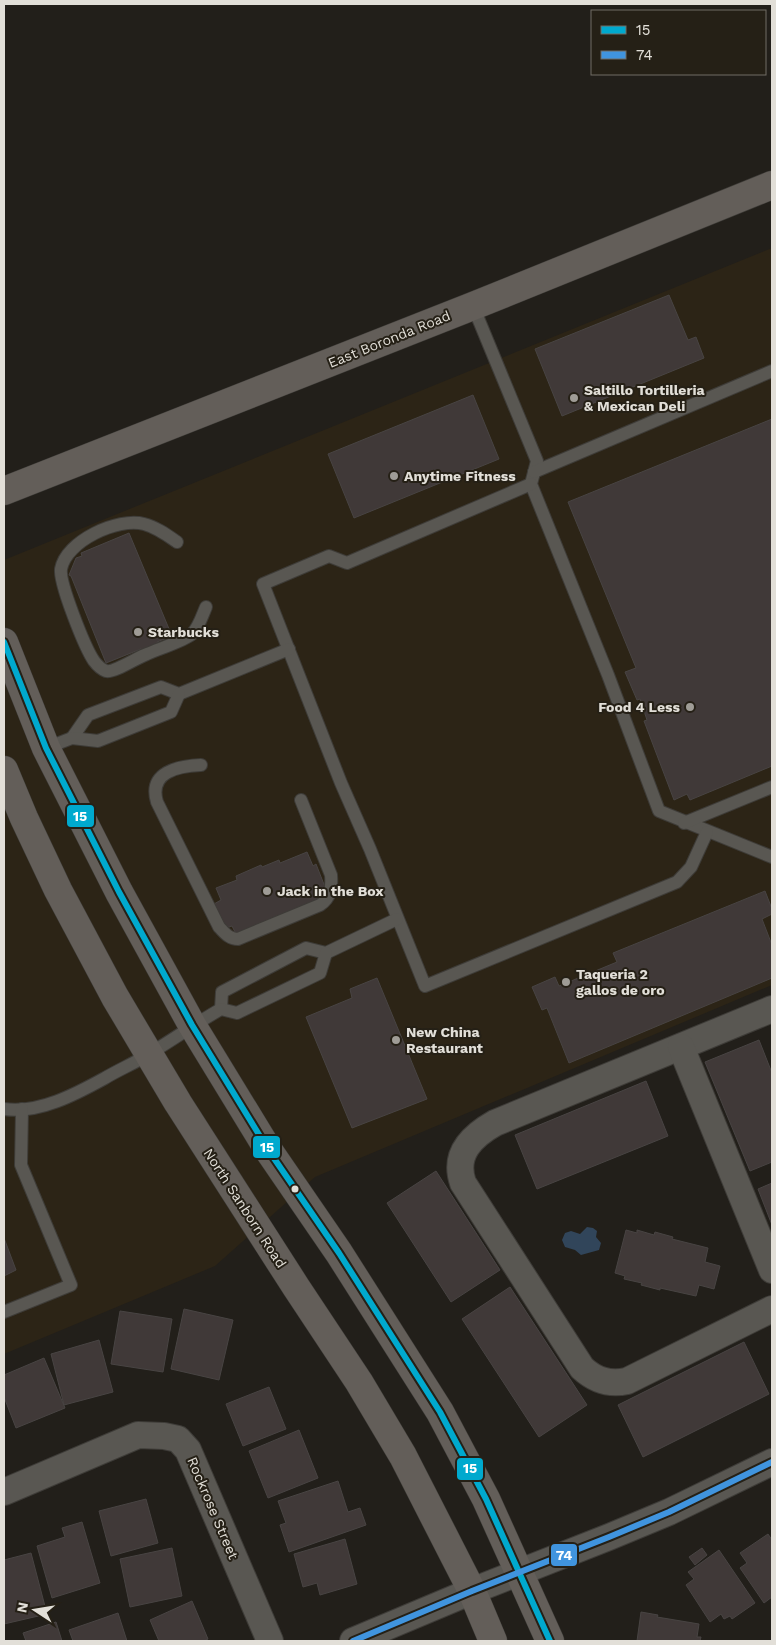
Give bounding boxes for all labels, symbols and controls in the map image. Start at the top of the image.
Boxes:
legend [591,10,766,75]
text: 15 [636,21,651,39]
text: 74 [636,46,653,64]
street label: East Boronda Road [326,307,452,371]
place label: Saltillo Tortilleria & Mexican Deli [584,382,706,414]
marker: Saltillo Tortilleria & Mexican Deli [568,392,580,404]
place label: Anytime Fitness [404,468,516,484]
marker: Anytime Fitness [388,470,400,482]
place label: Starbucks [148,624,219,640]
marker: Starbucks [132,626,144,638]
place label: Food 4 Less [598,699,681,715]
marker: Food 4 Less [684,701,696,713]
line badge: 15 [66,804,95,828]
text: 15 [73,808,87,824]
place label: Jack in the Box [277,883,384,899]
marker: Jack in the Box [261,885,273,897]
place label: Taqueria 2 gallos de oro [576,966,665,998]
marker: Taqueria 2 gallos de oro [560,976,572,988]
place label: New China Restaurant [406,1024,483,1056]
marker: New China Restaurant [390,1034,402,1046]
line badge: 15 [252,1135,281,1159]
text: 15 [260,1139,274,1155]
street label: North Sanborn Road [200,1145,290,1271]
unlabelled marker [290,1184,300,1194]
street label: Rockrose Street [184,1454,242,1562]
line badge: 15 [456,1457,484,1481]
text: 15 [463,1460,477,1476]
line badge: 74 [550,1543,578,1567]
text: 74 [556,1547,572,1563]
north arrow [10,1585,60,1635]
text: N [13,1601,31,1614]

